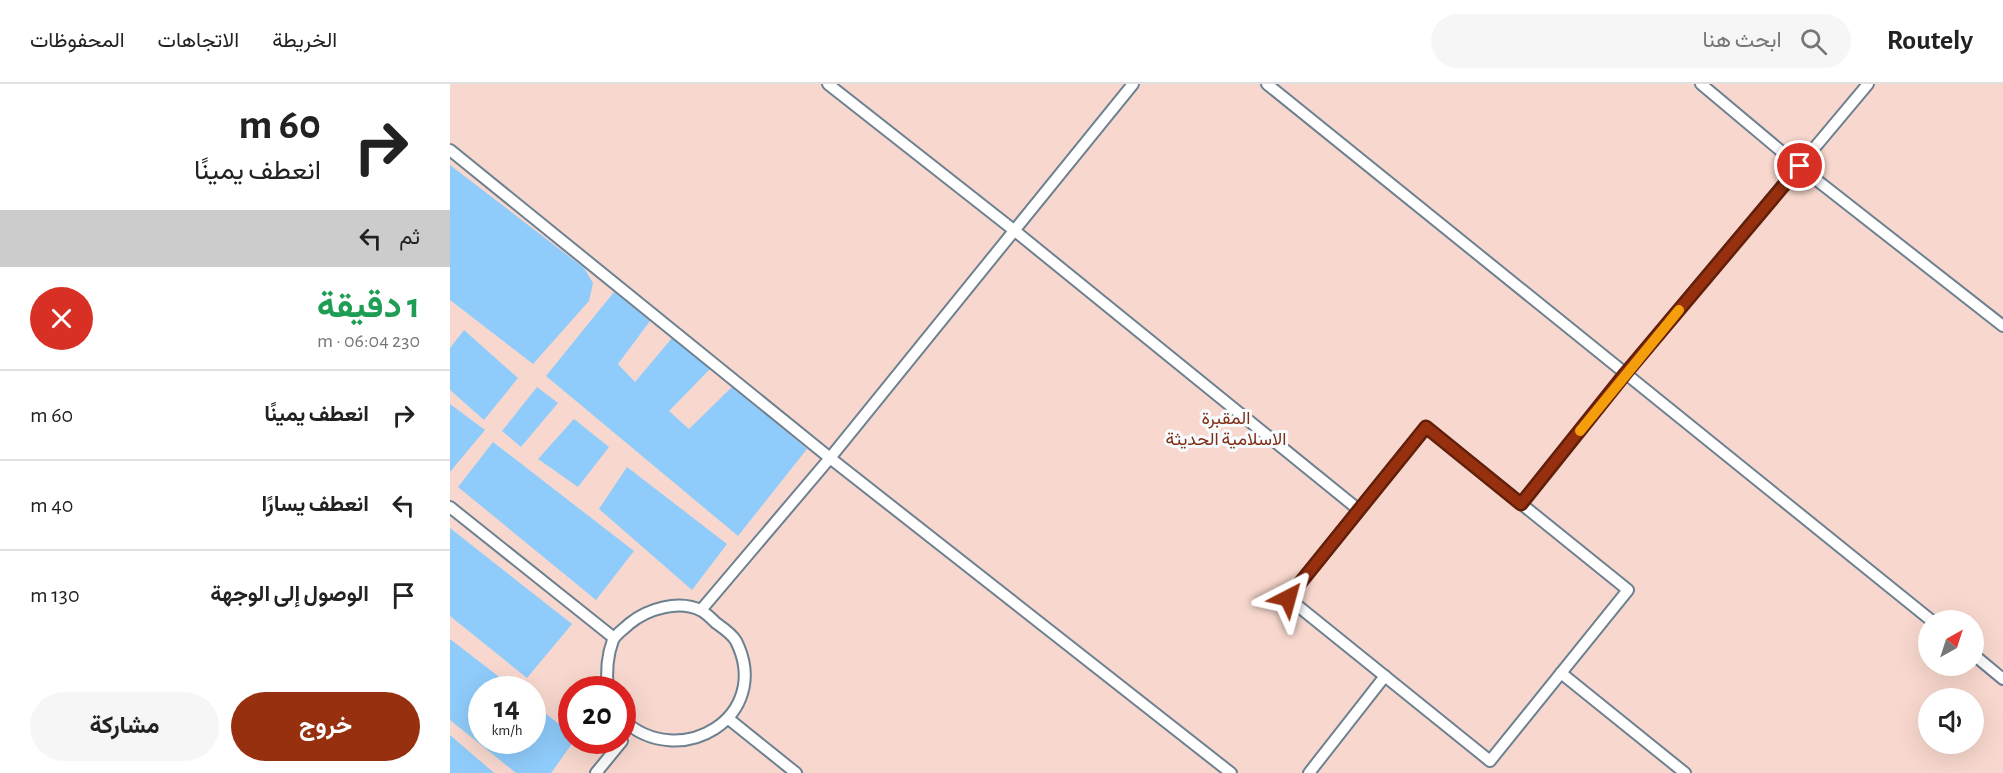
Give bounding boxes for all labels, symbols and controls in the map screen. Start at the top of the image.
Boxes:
search box [1431,14,1851,68]
icon: search [1797,25,1830,58]
text: Routely [1887,27,1973,55]
text: ابحث هنا [1703,29,1782,51]
text: المحفوظات [30,30,125,51]
text: الاتجاهات [158,30,239,51]
text: الخريطة [272,30,337,51]
text: 60 m [239,104,321,146]
icon: right [342,108,420,186]
pin [1774,140,1825,191]
icon: arrive [1783,149,1816,182]
text: انعطف يمينًا [194,157,321,184]
icon: left [354,222,387,255]
text: ثم [399,226,420,248]
button: close [30,287,93,350]
text: 1 دقيقة [317,288,420,324]
text: 230 m · 06:04 [317,331,420,351]
icon: right [387,399,420,432]
text: انعطف يمينًا [264,403,369,425]
text: 60 m [30,404,73,426]
park label: المقبرة الاسلامية الحديثة [1166,410,1286,449]
icon: left [387,489,420,522]
text: انعطف يسارًا [262,493,369,515]
text: 40 m [30,494,73,516]
position arrow [1256,566,1320,630]
icon: arrive [387,579,420,612]
text: الوصول إلى الوجهة [210,583,369,605]
text: 130 m [30,584,80,606]
north arrow [1918,610,1984,676]
map controls [1918,610,1984,754]
speed limit sign: 20 [558,676,636,754]
button: sound [1918,688,1984,754]
button: مشاركة [30,692,219,761]
button: خروج [231,692,420,761]
text: 14 [494,693,520,723]
text: km/h [492,723,522,738]

